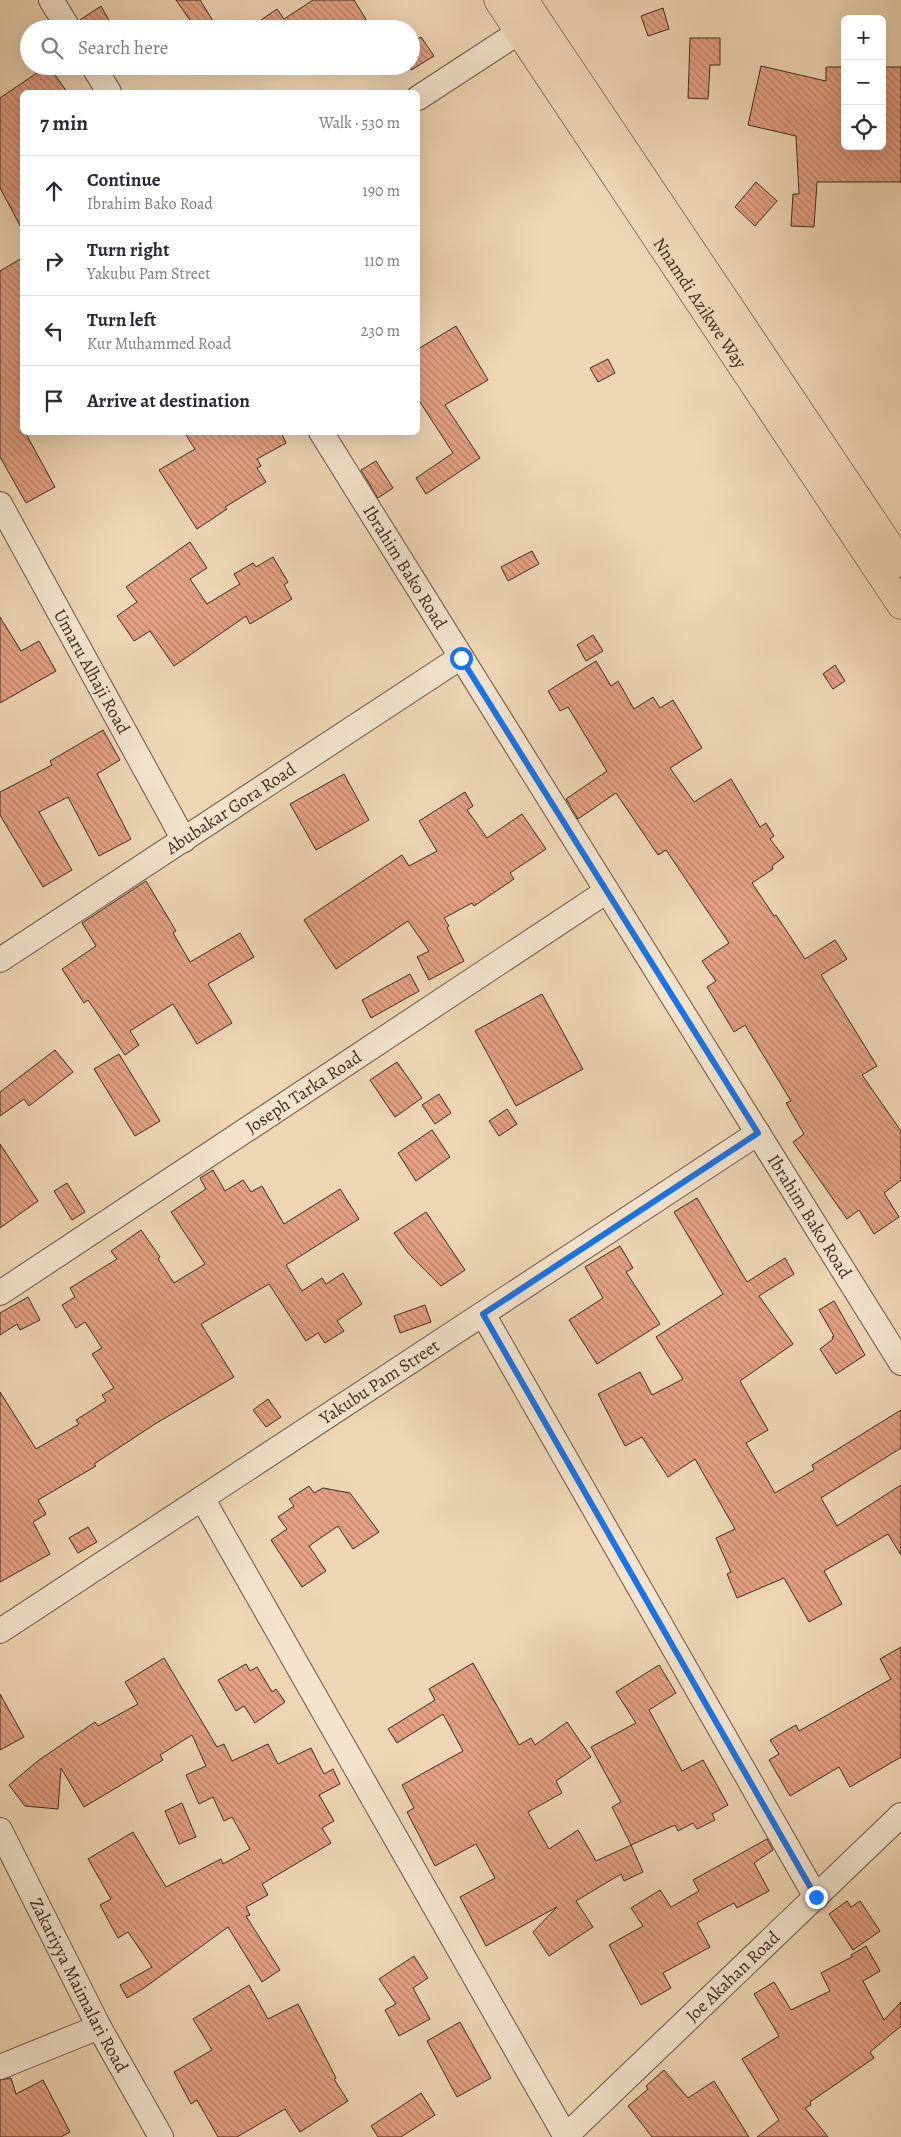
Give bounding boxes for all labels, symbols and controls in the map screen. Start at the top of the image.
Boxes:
map controls [841,15,886,150]
button: + [841,15,886,60]
search box [20,20,420,75]
icon: search [38,34,66,62]
text: Search here [78,35,168,61]
button: − [841,60,886,105]
button: locate [841,105,886,150]
text: 7 min [40,109,88,137]
text: Walk · 530 m [319,112,400,134]
text: Continue [87,167,161,193]
icon: ahead [40,177,68,205]
text: 190 m [362,180,400,202]
text: Ibrahim Bako Road [87,193,213,215]
street label: Nnamdi Azikwe Way [647,233,753,374]
text: Turn right [87,237,169,263]
icon: right [40,247,68,275]
text: 110 m [364,250,400,272]
text: Yakubu Pam Street [87,263,210,285]
text: Turn left [87,307,156,333]
icon: left [40,317,68,345]
text: 230 m [361,320,400,342]
text: Kur Muhammed Road [87,333,231,355]
icon: arrive [40,387,68,415]
text: Arrive at destination [87,388,250,414]
street label: Ibrahim Bako Road [357,500,453,634]
street label: Umaru Alhaji Road [48,605,136,738]
route start [450,647,473,670]
street label: Abubakar Gora Road [160,757,301,860]
street label: Joseph Tarka Road [241,1045,366,1139]
street label: Ibrahim Bako Road [762,1150,857,1283]
street label: Yakubu Pam Street [314,1333,444,1430]
route end [805,1886,828,1909]
street label: Zakariyya Maimalari Road [24,1894,134,2077]
street label: Joe Akahan Road [680,1925,785,2027]

